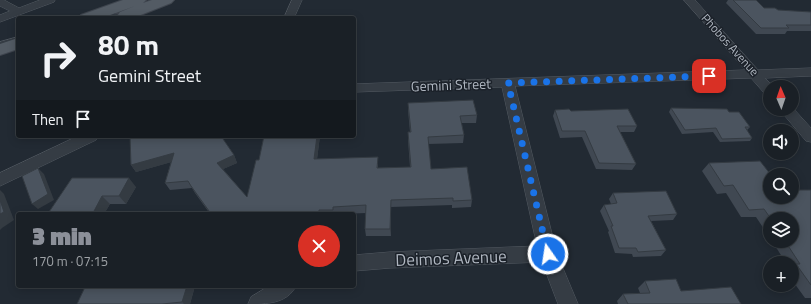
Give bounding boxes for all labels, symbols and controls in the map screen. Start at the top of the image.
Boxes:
street label: Phobos Avenue [697,9,764,80]
text: 80 m [98,23,159,66]
icon: right [32,32,84,84]
pin [692,59,726,93]
text: Gemini Street [98,62,201,89]
icon: arrive [698,65,720,87]
street label: Gemini Street [411,73,492,96]
north arrow [763,80,799,116]
map controls [763,80,799,292]
text: Then [32,108,64,131]
icon: arrive [72,108,94,130]
button: sound [763,124,799,160]
button: search [763,168,799,204]
button: layers [763,212,799,248]
text: 3 min [32,218,92,254]
button: close [298,225,340,267]
position arrow [527,233,569,275]
street label: Deimos Avenue [395,243,507,273]
text: 170 m · 07:15 [32,251,108,271]
button: + [763,256,799,292]

